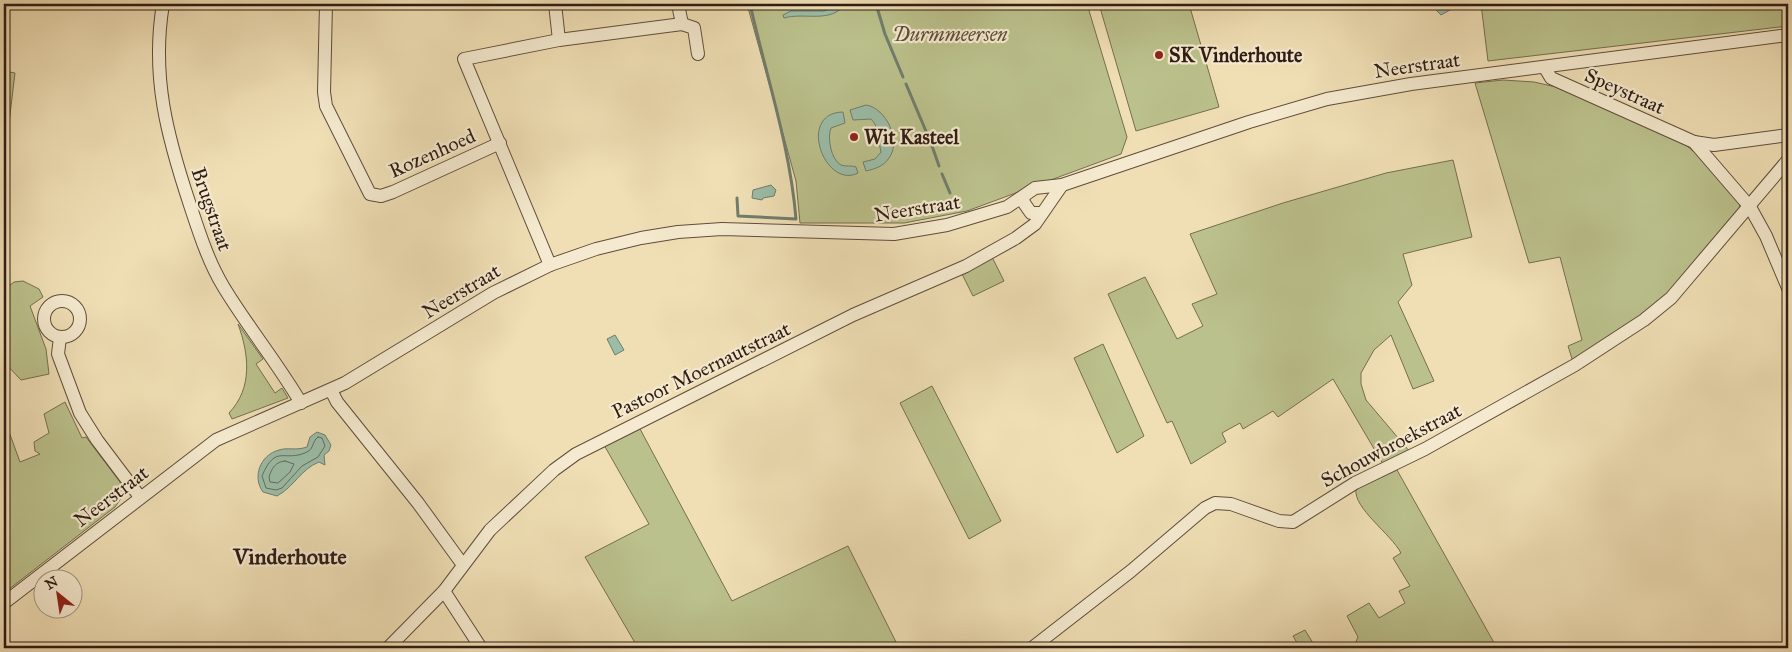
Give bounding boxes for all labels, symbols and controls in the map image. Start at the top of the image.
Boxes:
park label: Durmmeersen [892,22,1008,46]
place label: SK Vinderhoute [1169,43,1303,67]
street label: Neerstraat [1372,47,1462,83]
marker: SK Vinderhoute [1153,49,1165,61]
street label: Speystraat [1581,63,1669,119]
street label: Rozenhoed [385,123,479,183]
place label: Wit Kasteel [864,125,959,149]
marker: Wit Kasteel [848,131,860,143]
street label: Brugstraat [186,164,237,254]
street label: Neerstraat [872,189,962,227]
street label: Neerstraat [418,258,504,324]
street label: Pastoor Moernautstraat [608,316,794,424]
street label: Schouwbroekstraat [1317,398,1465,492]
street label: Neerstraat [69,460,153,532]
district label: Vinderhoute [232,543,347,570]
north arrow [32,570,82,620]
text: N [42,573,61,594]

